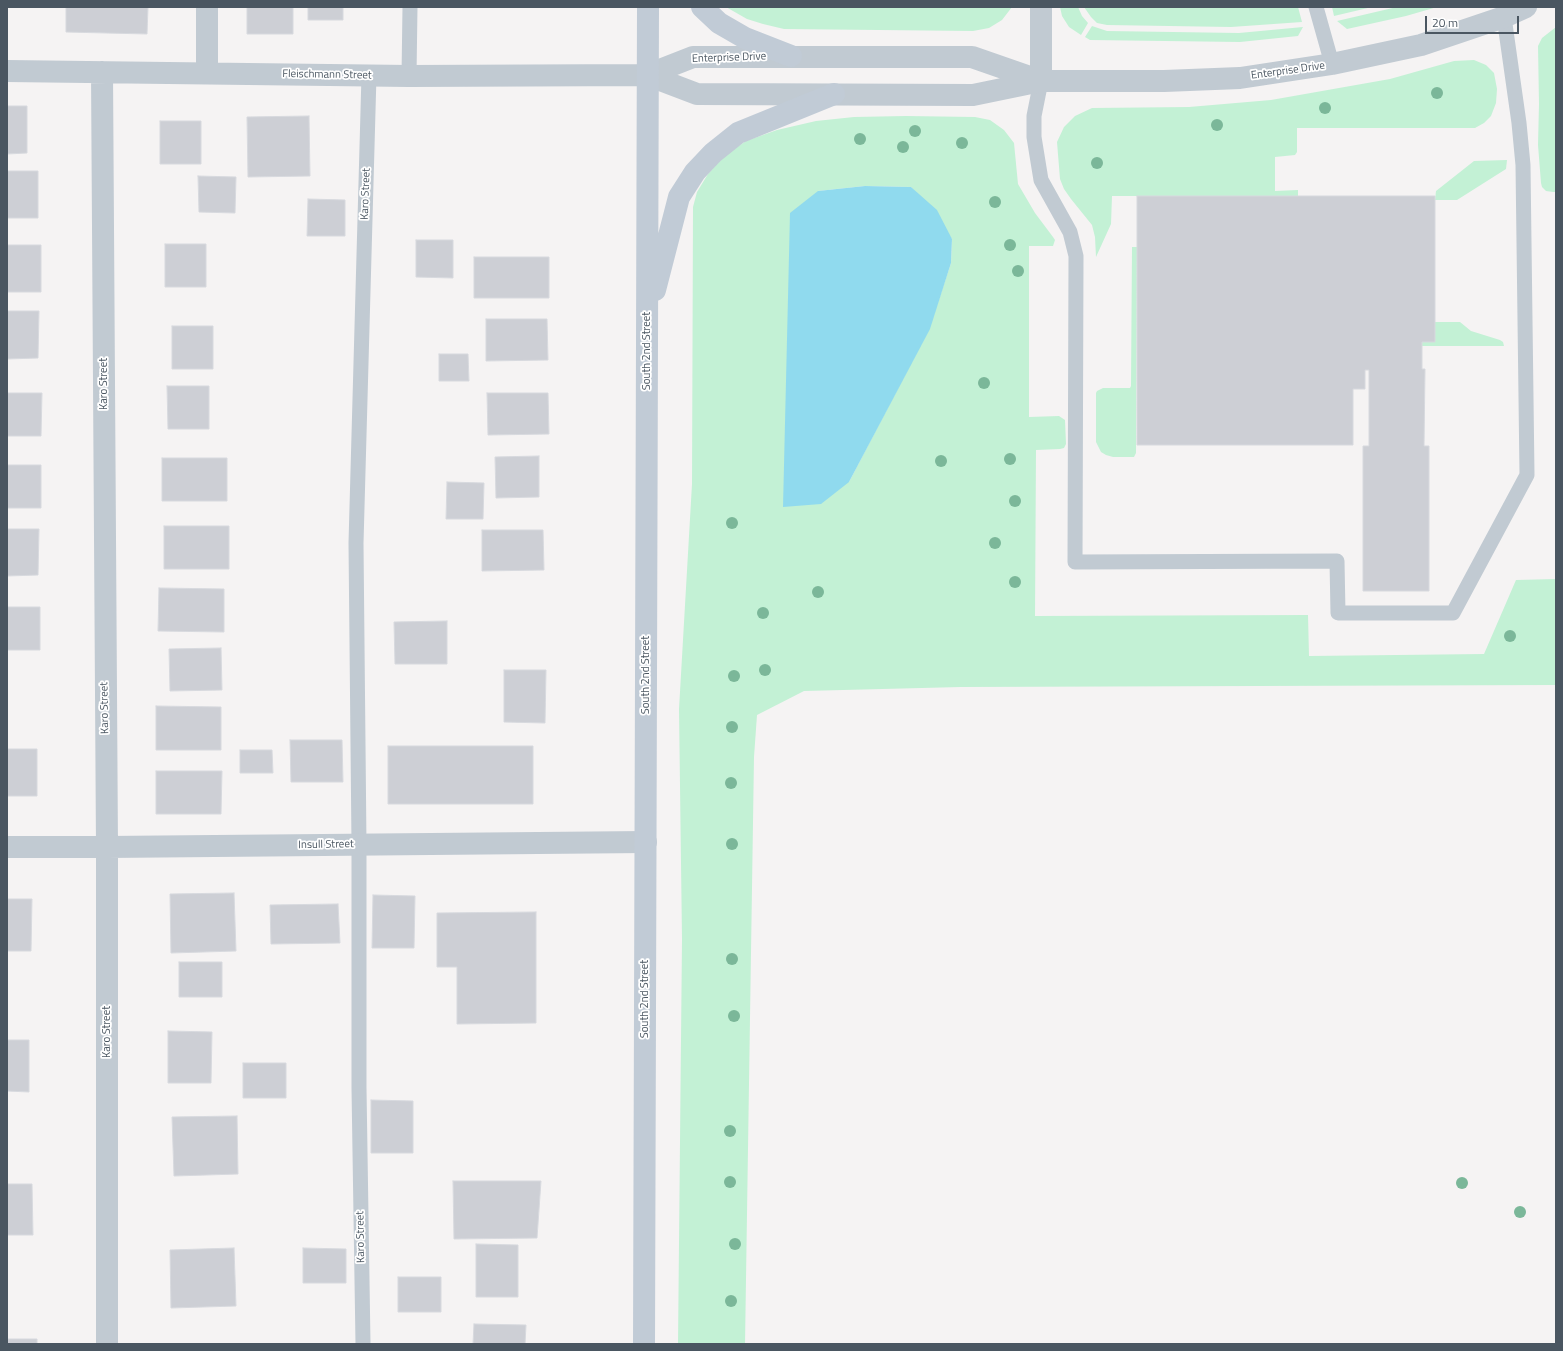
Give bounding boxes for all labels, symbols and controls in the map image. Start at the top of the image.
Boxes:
scale bar [1427,8,1521,34]
text: 20 m [1432,13,1458,32]
street label: Enterprise Drive [692,50,766,66]
street label: Enterprise Drive [1250,59,1326,83]
street label: Fleischmann Street [282,68,372,82]
street label: Karo Street [358,168,374,220]
street label: South 2nd Street [640,312,654,390]
street label: Karo Street [97,358,111,410]
street label: South 2nd Street [639,636,653,714]
street label: Karo Street [98,682,112,734]
street label: Insull Street [298,838,354,852]
street label: South 2nd Street [638,960,652,1038]
street label: Karo Street [100,1006,114,1058]
street label: Karo Street [354,1211,368,1263]

